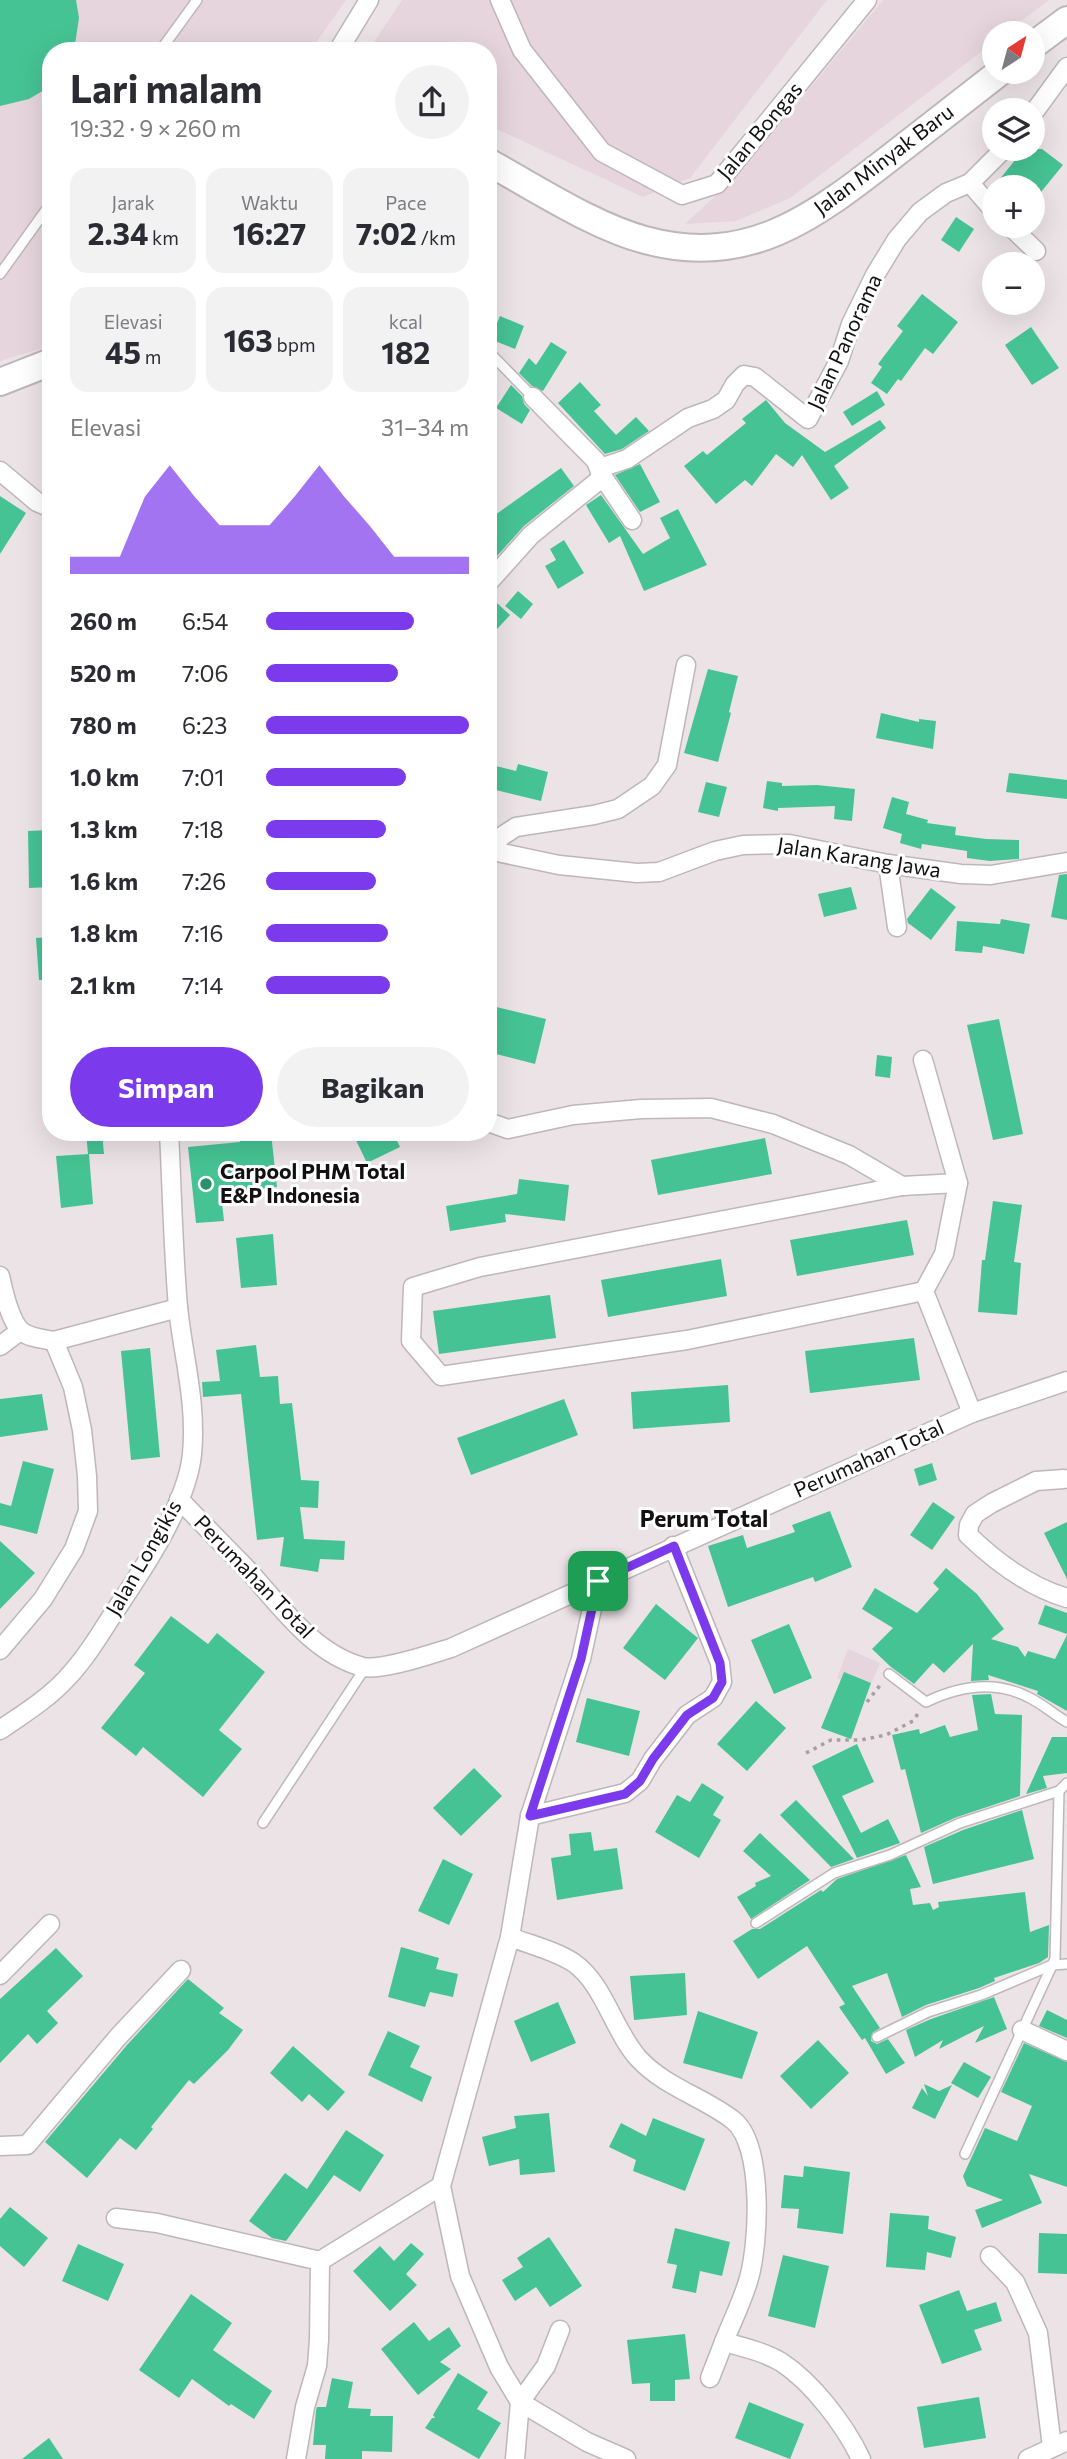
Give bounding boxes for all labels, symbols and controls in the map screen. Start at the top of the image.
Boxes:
north arrow [982,21,1045,84]
map controls [982,21,1045,315]
text: Lari malam [70,64,262,111]
button: share [395,65,469,139]
street label: Jalan Bongas [711,76,807,184]
street label: Jalan Minyak Baru [808,98,958,219]
button: layers [982,98,1045,161]
text: 19:32 · 9 × 260 m [70,114,241,142]
button: + [982,175,1045,238]
text: Jarak [112,191,155,214]
text: Waktu [241,191,298,214]
text: Pace [385,191,426,214]
text: 2.34 [87,214,148,251]
text: 16:27 [233,214,306,251]
text: 7:02 [356,214,417,251]
text: km [148,226,179,249]
text: /km [417,226,456,249]
button: − [982,252,1045,315]
street label: Jalan Panorama [801,270,886,413]
text: Elevasi [104,310,163,333]
text: kcal [389,310,423,333]
text: 163 [223,321,273,358]
text: 45 [105,333,141,370]
text: bpm [273,333,316,356]
text: 182 [381,333,430,370]
text: m [141,345,161,368]
text: Elevasi [70,413,141,441]
text: 31–34 m [381,413,469,441]
text: 260 m [70,607,137,635]
text: 6:54 [182,607,228,635]
text: 520 m [70,659,136,687]
text: 7:06 [182,659,229,687]
text: 780 m [70,711,136,739]
text: 6:23 [182,711,227,739]
text: 1.0 km [70,763,139,791]
text: 7:01 [182,763,224,791]
text: 1.3 km [70,815,138,843]
text: 7:18 [182,815,223,843]
street label: Jalan Karang Jawa [776,831,943,882]
text: 1.6 km [70,867,138,895]
text: 7:26 [182,867,226,895]
text: 1.8 km [70,919,138,947]
text: 7:16 [182,919,223,947]
text: 2.1 km [70,971,136,999]
text: 7:14 [182,971,223,999]
button: Simpan [70,1047,263,1127]
button: Bagikan [277,1047,469,1127]
place label: Carpool PHM Total E&P Indonesia [220,1158,405,1207]
marker: Carpool PHM Total E&P Indonesia [198,1176,214,1192]
street label: Perumahan Total [790,1413,947,1502]
street label: Jalan Longikis [100,1495,186,1619]
district label: Perum Total [640,1504,768,1532]
street label: Perumahan Total [190,1509,320,1643]
pin [568,1551,628,1611]
icon: arrive [579,1562,617,1600]

